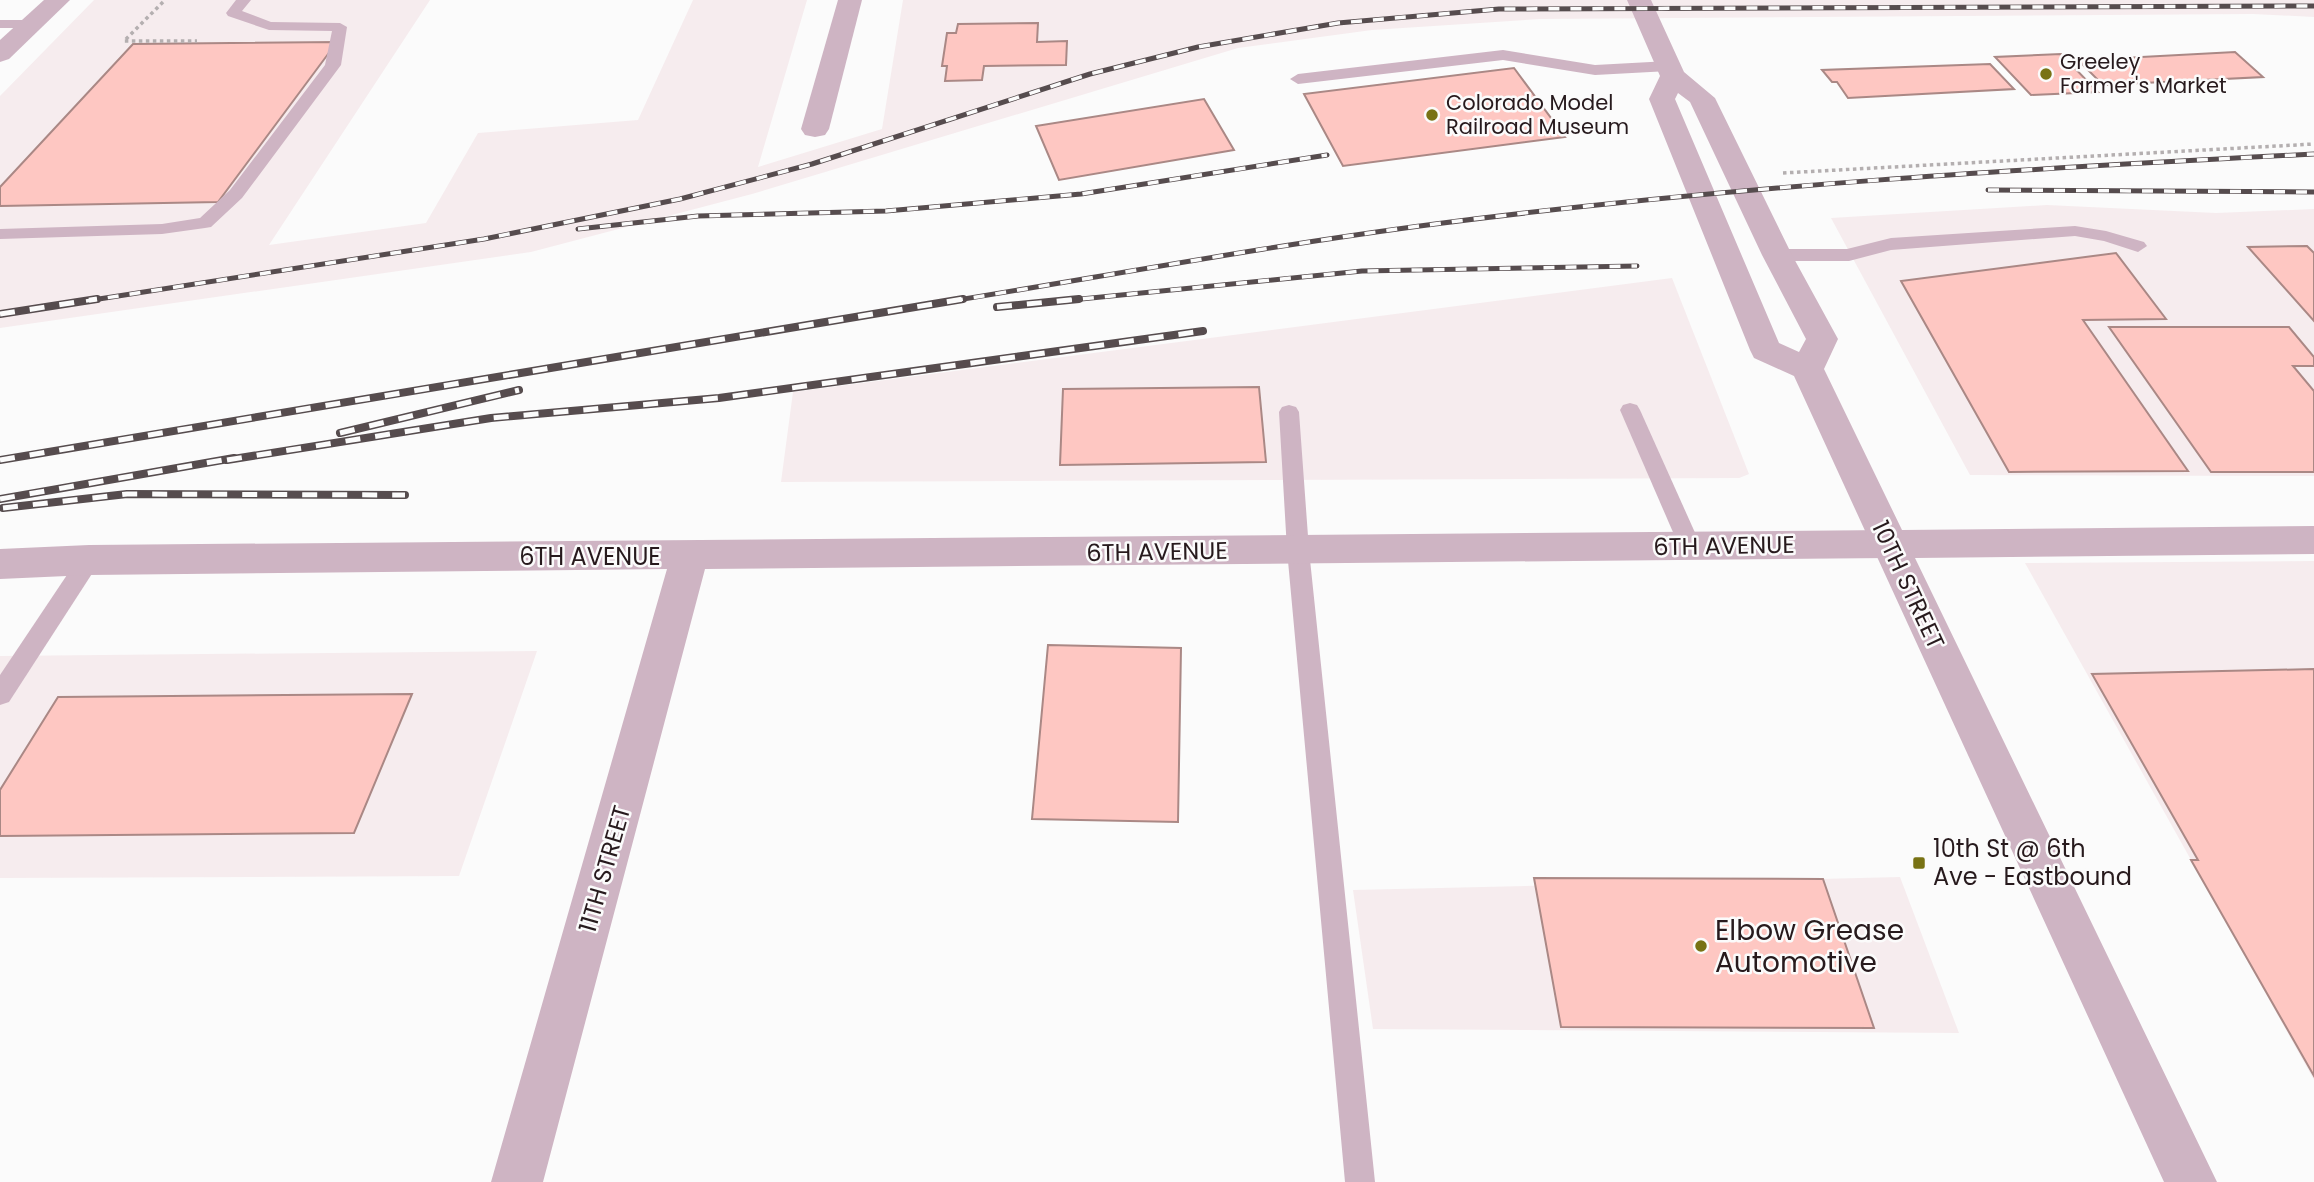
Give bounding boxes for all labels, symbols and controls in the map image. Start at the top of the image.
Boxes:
place label: Greeley Farmer's Market [2060,47,2227,100]
marker: Greeley Farmer's Market [2038,66,2054,82]
place label: Colorado Model Railroad Museum [1446,88,1629,141]
marker: Colorado Model Railroad Museum [1424,107,1440,123]
street label: 10TH STREET [1864,515,1953,654]
street label: 6TH AVENUE [1653,528,1795,563]
street label: 6TH AVENUE [1086,534,1228,569]
street label: 6TH AVENUE [519,540,661,573]
street label: 11TH STREET [571,802,638,936]
place label: 10th St @ 6th Ave - Eastbound [1933,832,2132,893]
marker: 10th St @ 6th Ave - Eastbound [1911,855,1927,871]
place label: Elbow Grease Automotive [1715,911,1904,982]
marker: Elbow Grease Automotive [1693,938,1709,954]

